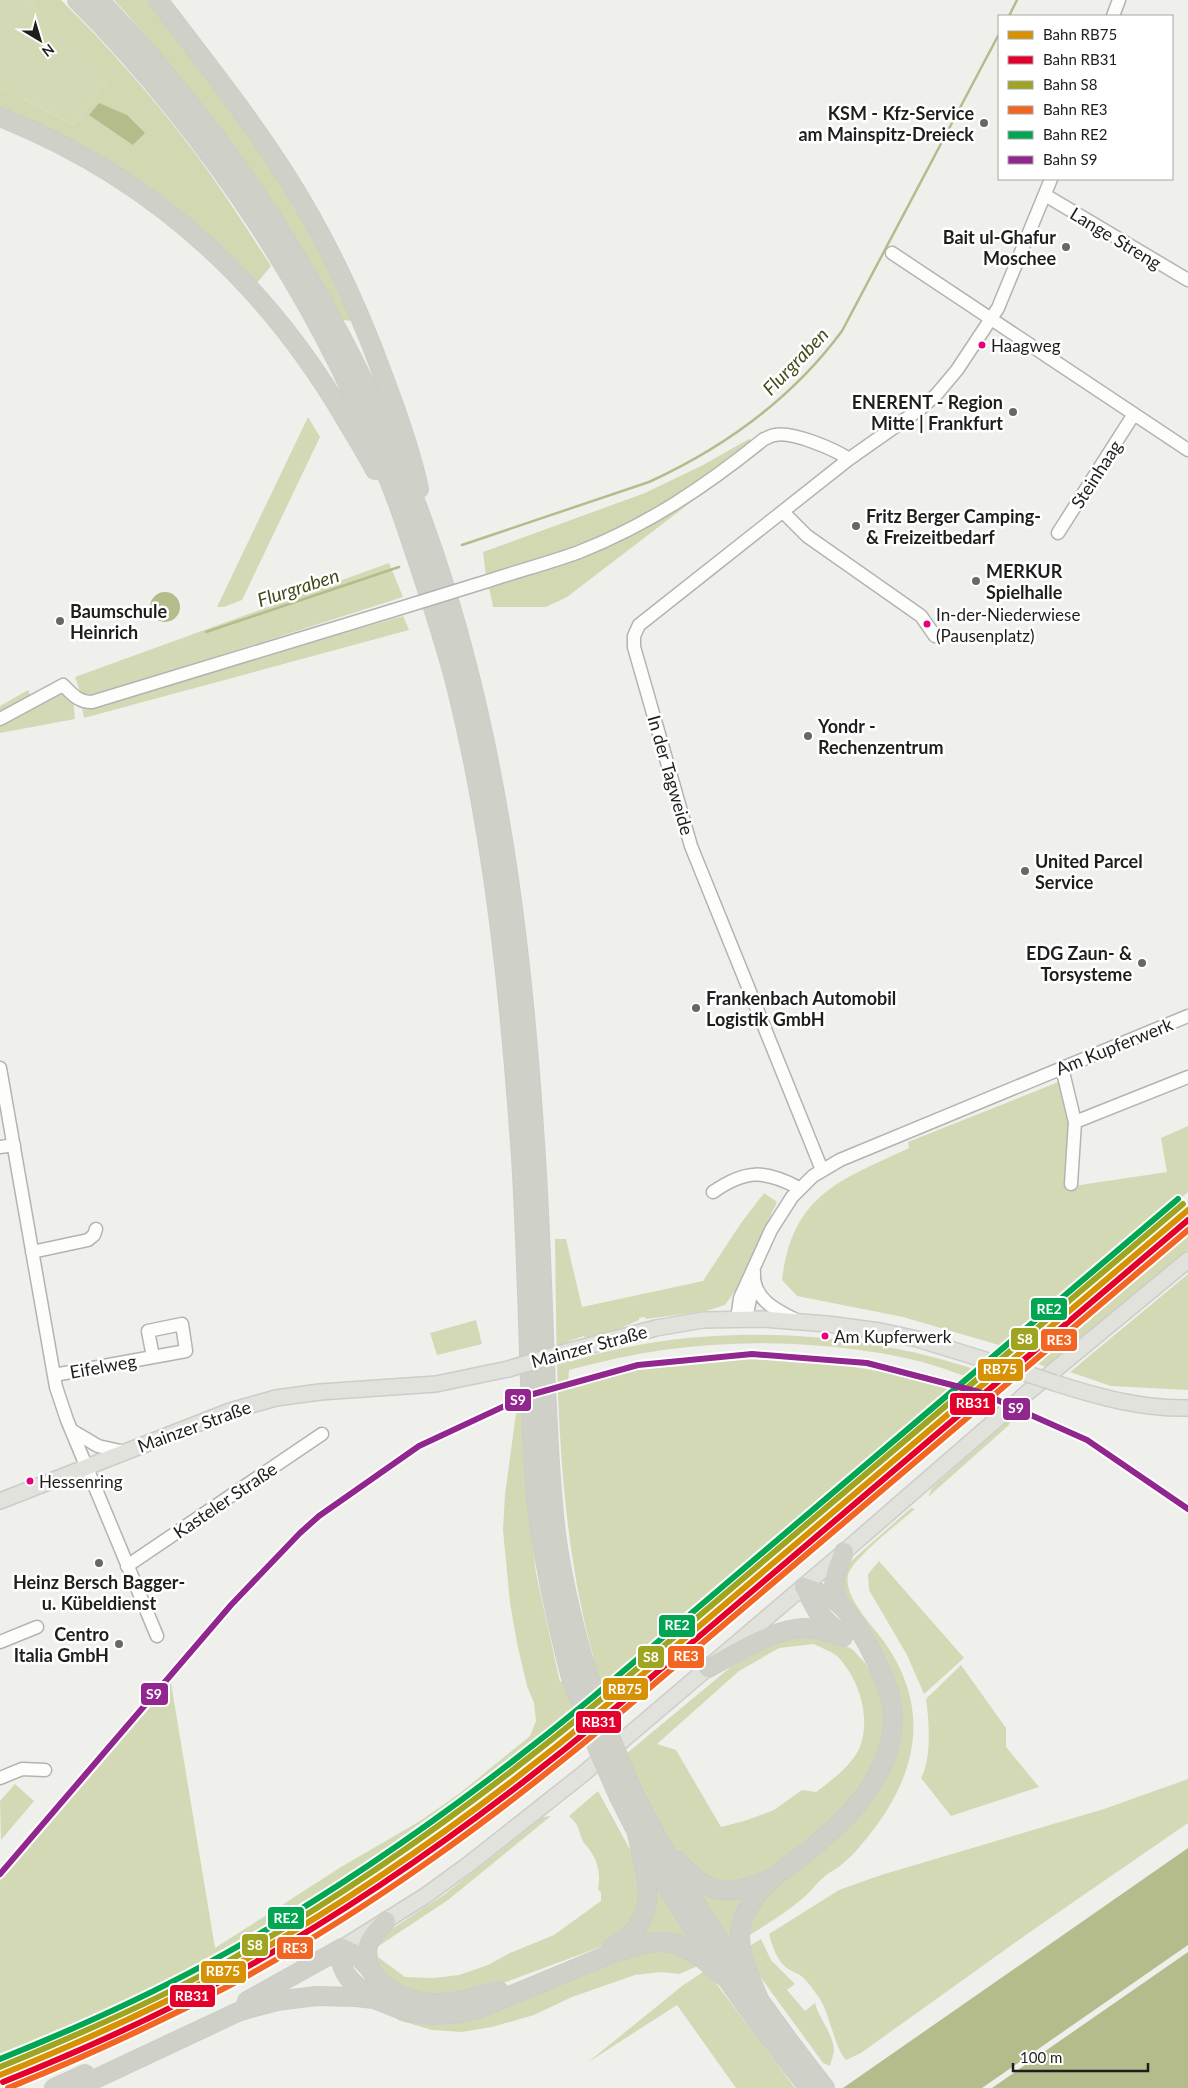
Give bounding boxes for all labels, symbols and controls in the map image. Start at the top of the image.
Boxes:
north arrow [15,15,65,65]
legend [998,15,1173,180]
text: Bahn RB75 [1043,25,1117,43]
text: N [39,41,58,61]
text: Bahn RB31 [1043,50,1117,68]
text: Bahn S8 [1043,75,1097,93]
text: Bahn RE3 [1043,100,1107,118]
place label: KSM - Kfz-Service am Mainspitz-Dreieck [798,102,974,145]
marker: KSM - Kfz-Service am Mainspitz-Dreieck [978,117,990,129]
text: Bahn RE2 [1043,125,1107,143]
text: Bahn S9 [1043,150,1097,168]
street label: Lange Streng [1066,202,1166,274]
place label: Bait ul-Ghafur Moschee [943,226,1056,269]
marker: Bait ul-Ghafur Moschee [1060,241,1072,253]
water label: Flurgraben [757,323,833,399]
place label: Haagweg [991,335,1061,356]
marker: Haagweg [977,340,987,350]
place label: ENERENT - Region Mitte | Frankfurt [852,391,1003,434]
marker: ENERENT - Region Mitte | Frankfurt [1007,406,1019,418]
street label: Steinhaag [1066,436,1126,512]
place label: Fritz Berger Camping- & Freizeitbedarf [866,505,1041,548]
marker: Fritz Berger Camping- & Freizeitbedarf [850,520,862,532]
place label: MERKUR Spielhalle [986,560,1063,603]
water label: Flurgraben [254,563,342,611]
marker: MERKUR Spielhalle [970,575,982,587]
place label: Baumschule Heinrich [70,600,167,643]
place label: In-der-Niederwiese (Pausenplatz) [936,604,1080,646]
marker: Baumschule Heinrich [54,615,66,627]
marker: In-der-Niederwiese (Pausenplatz) [922,619,932,629]
street label: In der Tagweide [643,713,699,837]
place label: Yondr - Rechenzentrum [817,715,944,758]
marker: Yondr - Rechenzentrum [802,730,814,742]
place label: United Parcel Service [1035,850,1143,893]
marker: United Parcel Service [1019,865,1031,877]
place label: EDG Zaun- & Torsysteme [1026,942,1132,985]
marker: EDG Zaun- & Torsysteme [1136,957,1148,969]
place label: Frankenbach Automobil Logistik GmbH [706,987,896,1030]
marker: Frankenbach Automobil Logistik GmbH [690,1002,702,1014]
street label: Am Kupferwerk [1052,1012,1177,1079]
line badge: RE2 [1030,1297,1068,1321]
text: RE2 [1036,1300,1062,1317]
street label: Mainzer Straße [529,1320,649,1372]
place label: Am Kupferwerk [834,1326,952,1347]
line badge: S8 [1010,1327,1039,1351]
line badge: RE3 [1040,1328,1078,1352]
text: S8 [1017,1330,1033,1347]
marker: Am Kupferwerk [820,1331,830,1341]
text: RE3 [1046,1331,1072,1348]
street label: Eifelweg [68,1349,138,1383]
line badge: RB75 [977,1358,1024,1382]
text: RB75 [983,1360,1017,1377]
line badge: S9 [504,1388,532,1412]
text: S9 [510,1391,526,1408]
line badge: RB31 [949,1392,996,1416]
text: RB31 [956,1394,990,1411]
street label: Mainzer Straße [134,1395,254,1457]
line badge: S9 [1002,1397,1031,1421]
text: S9 [1008,1399,1024,1416]
street label: Kasteler Straße [169,1457,281,1543]
place label: Hessenring [39,1471,123,1492]
marker: Hessenring [25,1476,35,1486]
marker: Heinz Bersch Bagger- u. Kübeldienst [93,1557,105,1569]
place label: Heinz Bersch Bagger- u. Kübeldienst [13,1571,185,1614]
line badge: RE2 [658,1614,696,1638]
text: RE2 [664,1616,690,1633]
place label: Centro Italia GmbH [14,1623,109,1666]
marker: Centro Italia GmbH [113,1638,125,1650]
line badge: S8 [637,1645,665,1669]
line badge: RE3 [667,1645,705,1669]
text: RE3 [673,1647,699,1664]
text: S8 [643,1648,659,1665]
line badge: RB75 [602,1677,649,1701]
text: RB75 [608,1680,642,1697]
line badge: S9 [140,1682,169,1706]
text: S9 [146,1685,162,1702]
line badge: RB31 [575,1710,622,1734]
text: RB31 [582,1713,616,1730]
line badge: RE2 [267,1906,305,1930]
text: RE2 [273,1909,299,1926]
line badge: S8 [241,1933,269,1957]
text: S8 [247,1936,263,1953]
line badge: RE3 [276,1936,314,1960]
text: RE3 [282,1939,308,1956]
line badge: RB75 [200,1960,247,1984]
text: RB75 [206,1962,240,1979]
line badge: RB31 [169,1984,216,2008]
text: RB31 [175,1987,209,2004]
scale bar [1013,2040,1148,2072]
text: 100 m [1020,2048,1062,2066]

